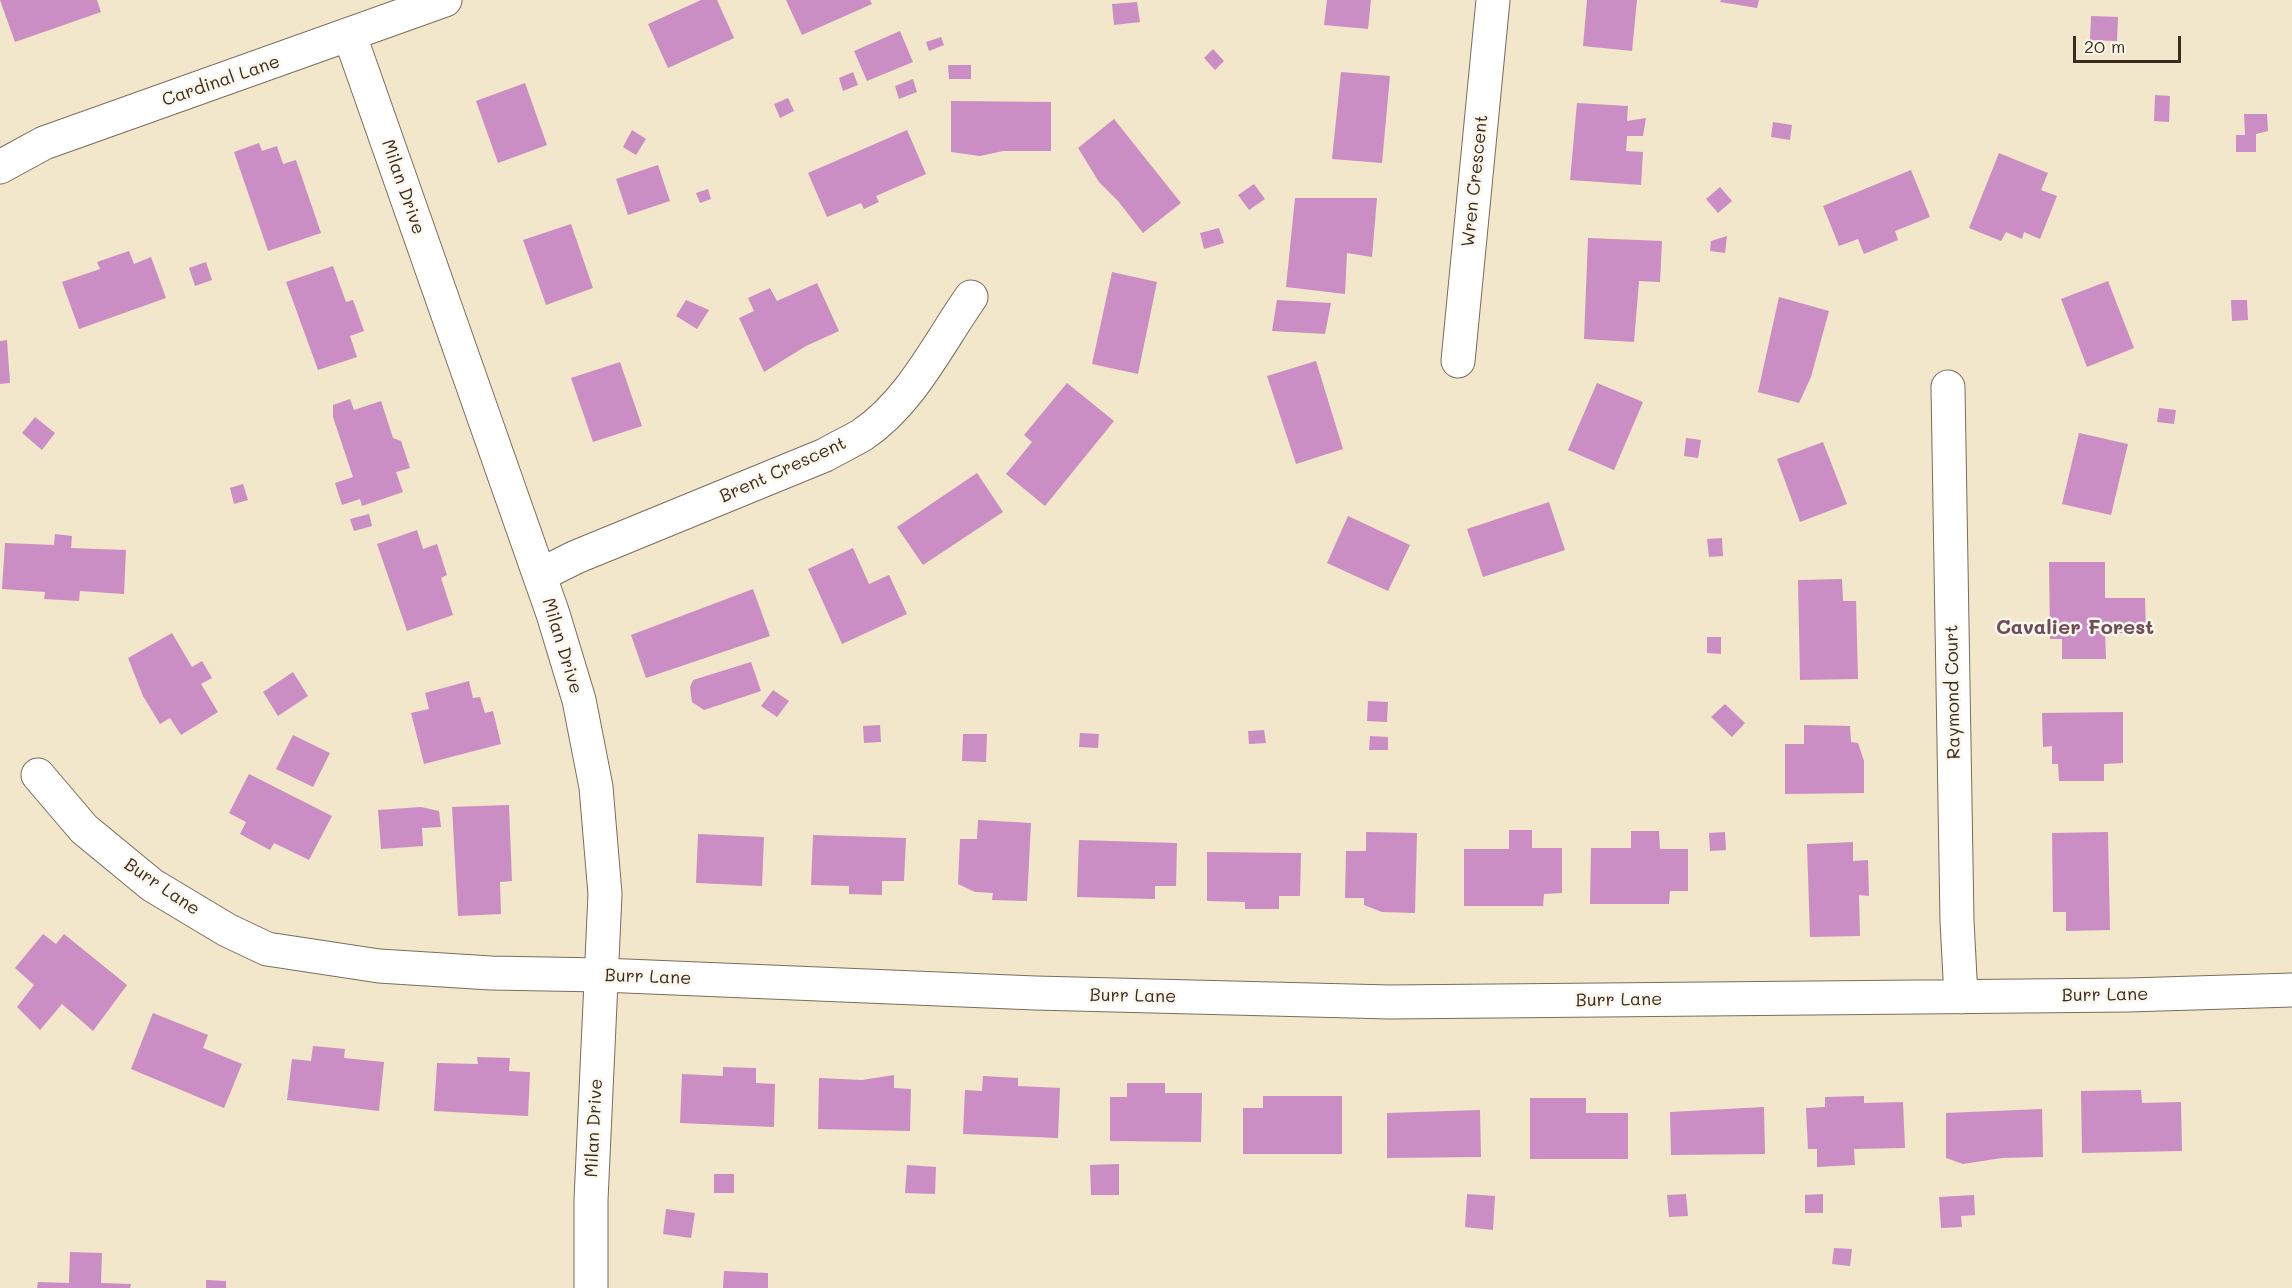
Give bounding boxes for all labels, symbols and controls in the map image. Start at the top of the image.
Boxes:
scale bar [2076,24,2184,62]
text: 20 m [2084,34,2125,58]
street label: Cardinal Lane [159,51,283,111]
street label: Wren Crescent [1457,114,1493,248]
street label: Milan Drive [377,137,429,237]
street label: Brent Crescent [716,432,850,508]
street label: Milan Drive [537,596,587,696]
district label: Cavalier Forest [1996,616,2154,640]
street label: Raymond Court [1941,625,1965,759]
street label: Burr Lane [120,854,204,920]
street label: Burr Lane [604,965,692,989]
street label: Burr Lane [2061,983,2149,1007]
street label: Burr Lane [1089,984,1177,1008]
street label: Burr Lane [1575,988,1663,1012]
street label: Milan Drive [581,1078,607,1178]

